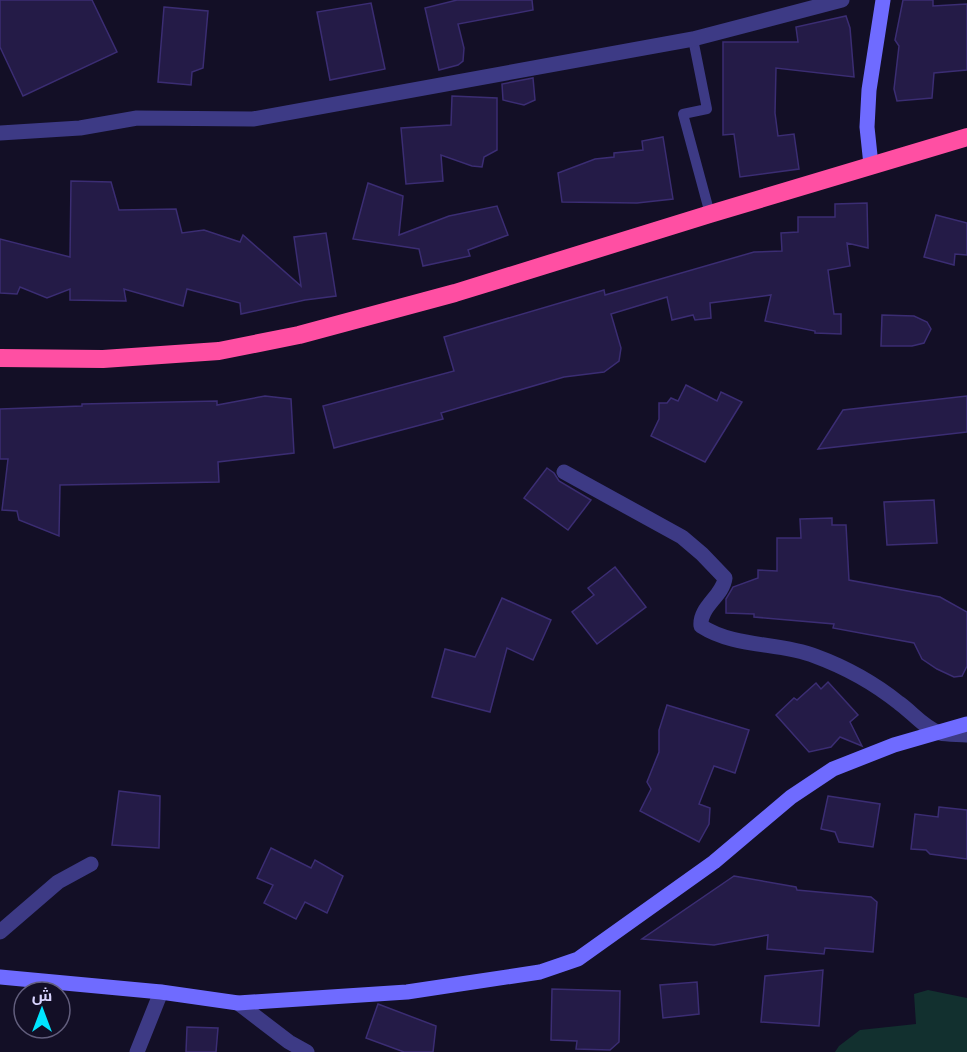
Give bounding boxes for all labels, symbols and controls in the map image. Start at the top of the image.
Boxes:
north arrow [12,980,72,1040]
text: ش [32,987,52,1005]

